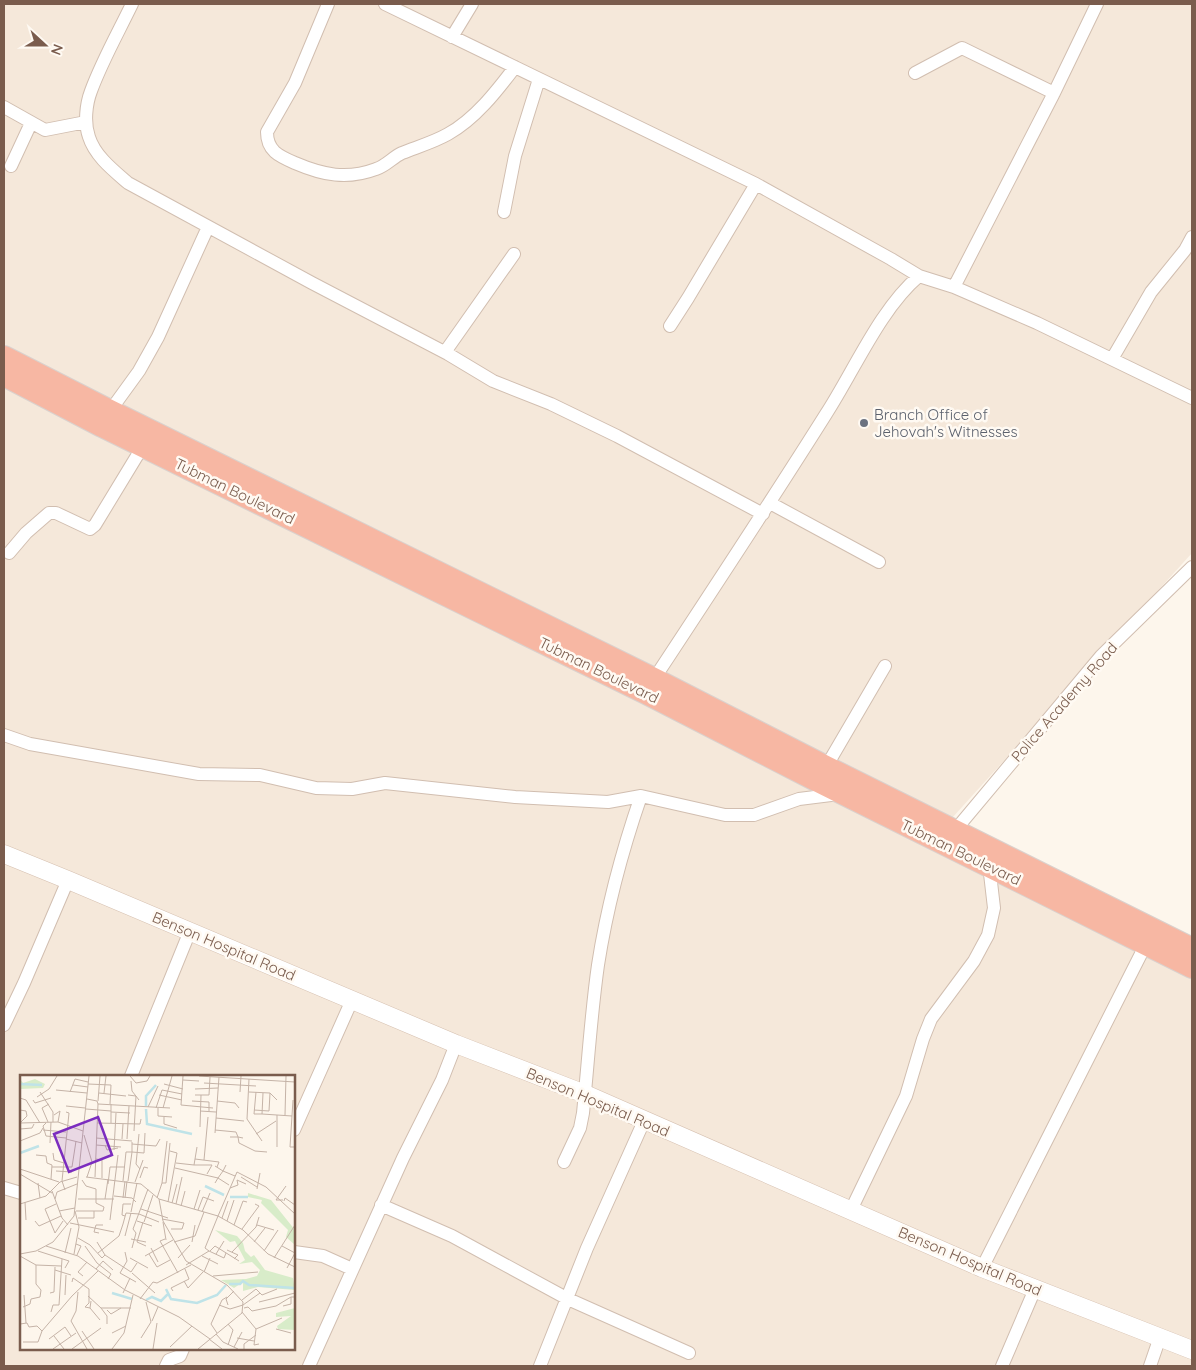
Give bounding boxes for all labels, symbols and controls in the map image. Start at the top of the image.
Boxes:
north arrow [20,20,70,70]
text: N [47,42,67,58]
place label: Branch Office of Jehovah's Witnesses [874,405,1018,441]
marker: Branch Office of Jehovah's Witnesses [858,417,870,429]
street label: Tubman Boulevard [172,454,298,528]
street label: Tubman Boulevard [536,633,662,707]
street label: Police Academy Road [1007,638,1121,766]
street label: Tubman Boulevard [898,815,1024,889]
street label: Benson Hospital Road [149,907,299,985]
street label: Benson Hospital Road [523,1063,673,1141]
inset map [20,1075,295,1350]
street label: Benson Hospital Road [895,1222,1045,1300]

